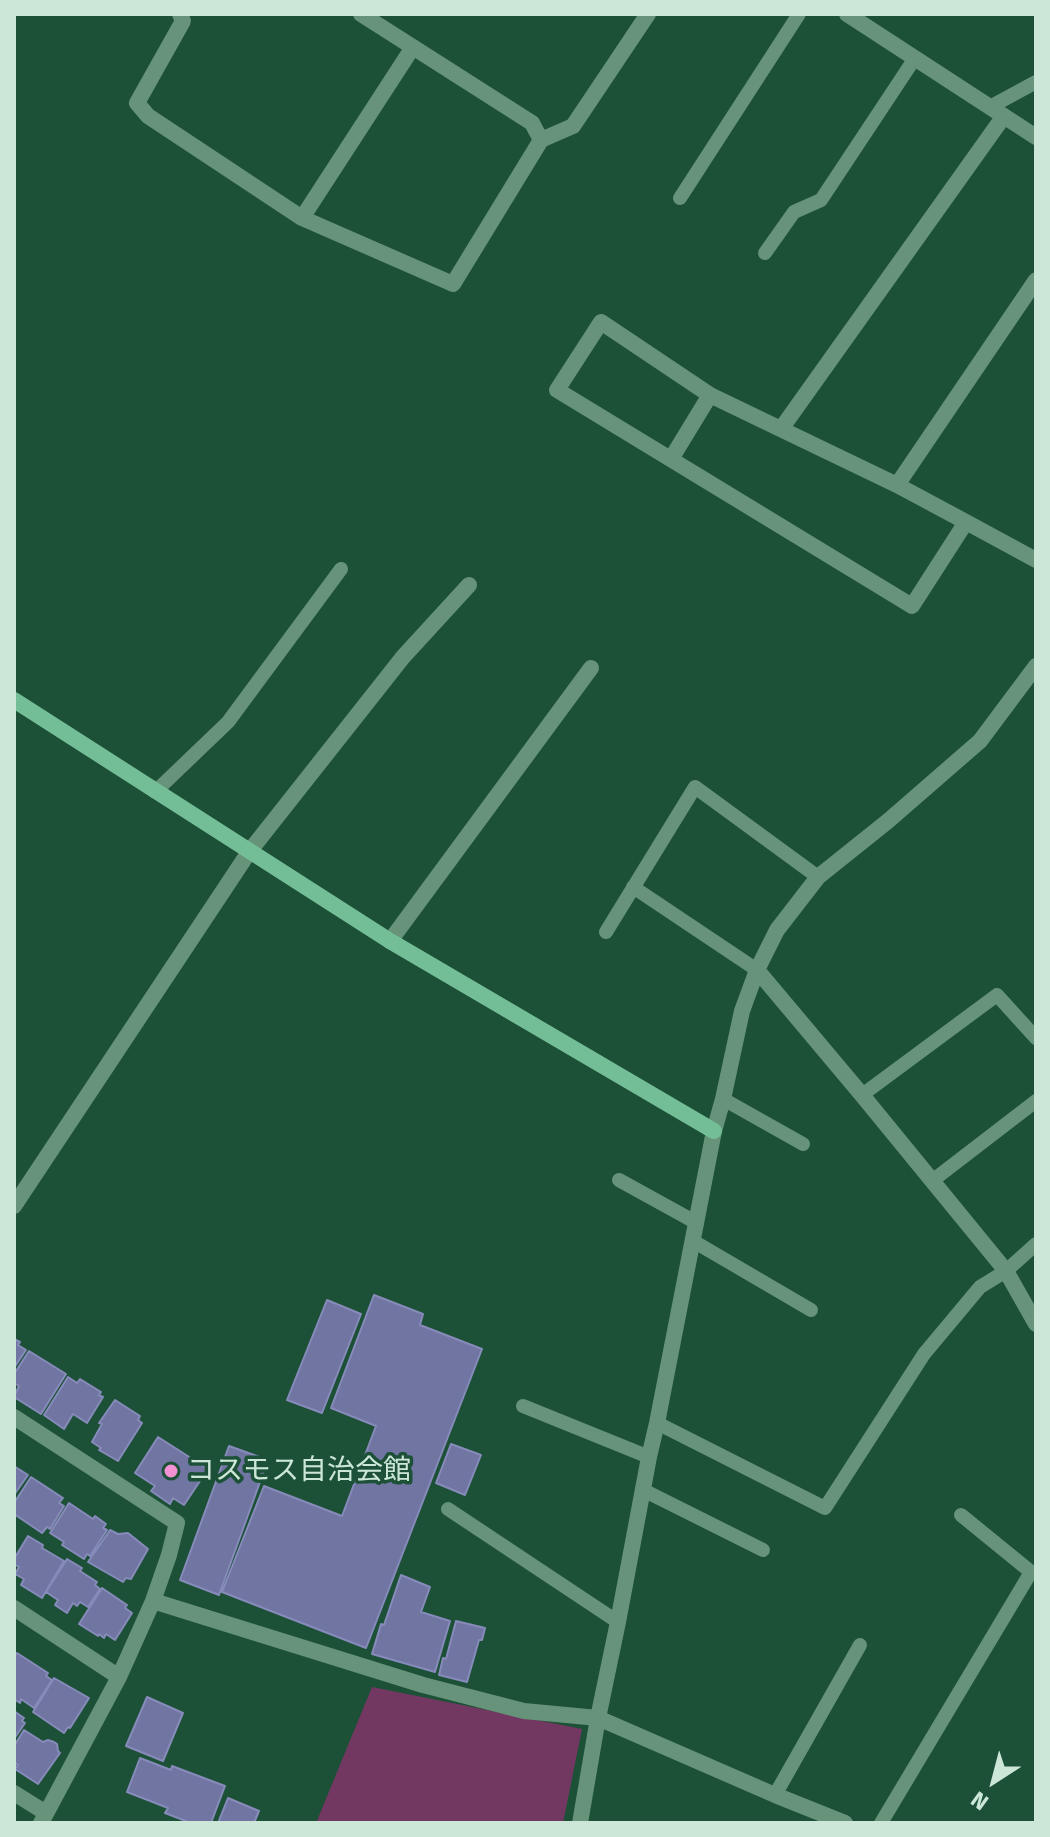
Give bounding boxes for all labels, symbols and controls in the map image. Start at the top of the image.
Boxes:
place label: コスモス自治会館 [187,1454,411,1488]
marker: コスモス自治会館 [162,1462,180,1480]
north arrow [954,1741,1034,1821]
text: N [966,1786,993,1816]

